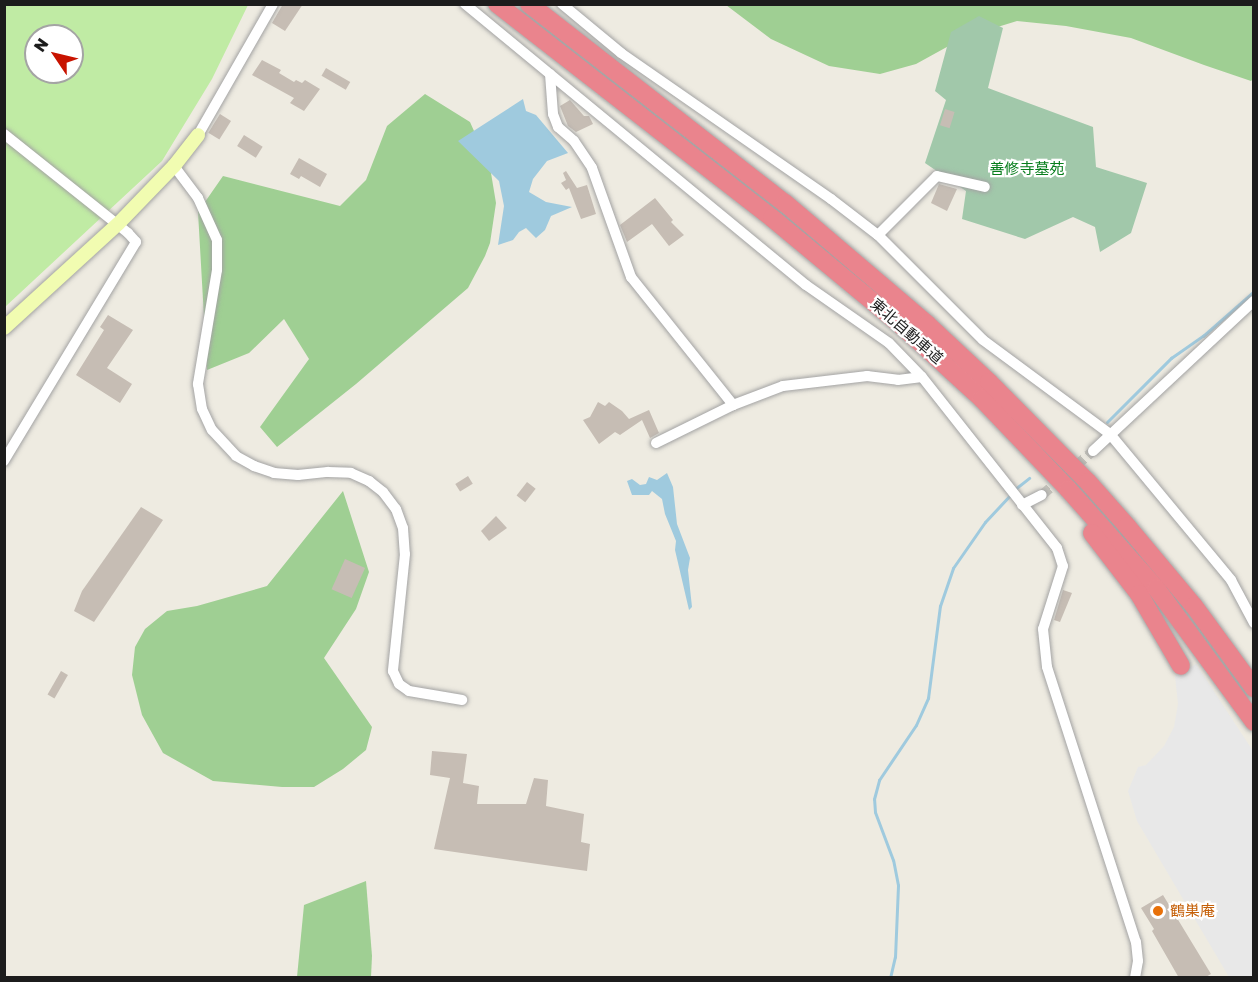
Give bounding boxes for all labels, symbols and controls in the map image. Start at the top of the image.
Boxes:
north arrow [24,24,84,84]
text: N [29,34,53,56]
park label: 善修寺墓苑 [990,160,1064,178]
street label: 東北自動車道 [867,295,947,367]
place label: 鶴巣庵 [1170,902,1215,920]
marker: 鶴巣庵 [1151,904,1165,918]

